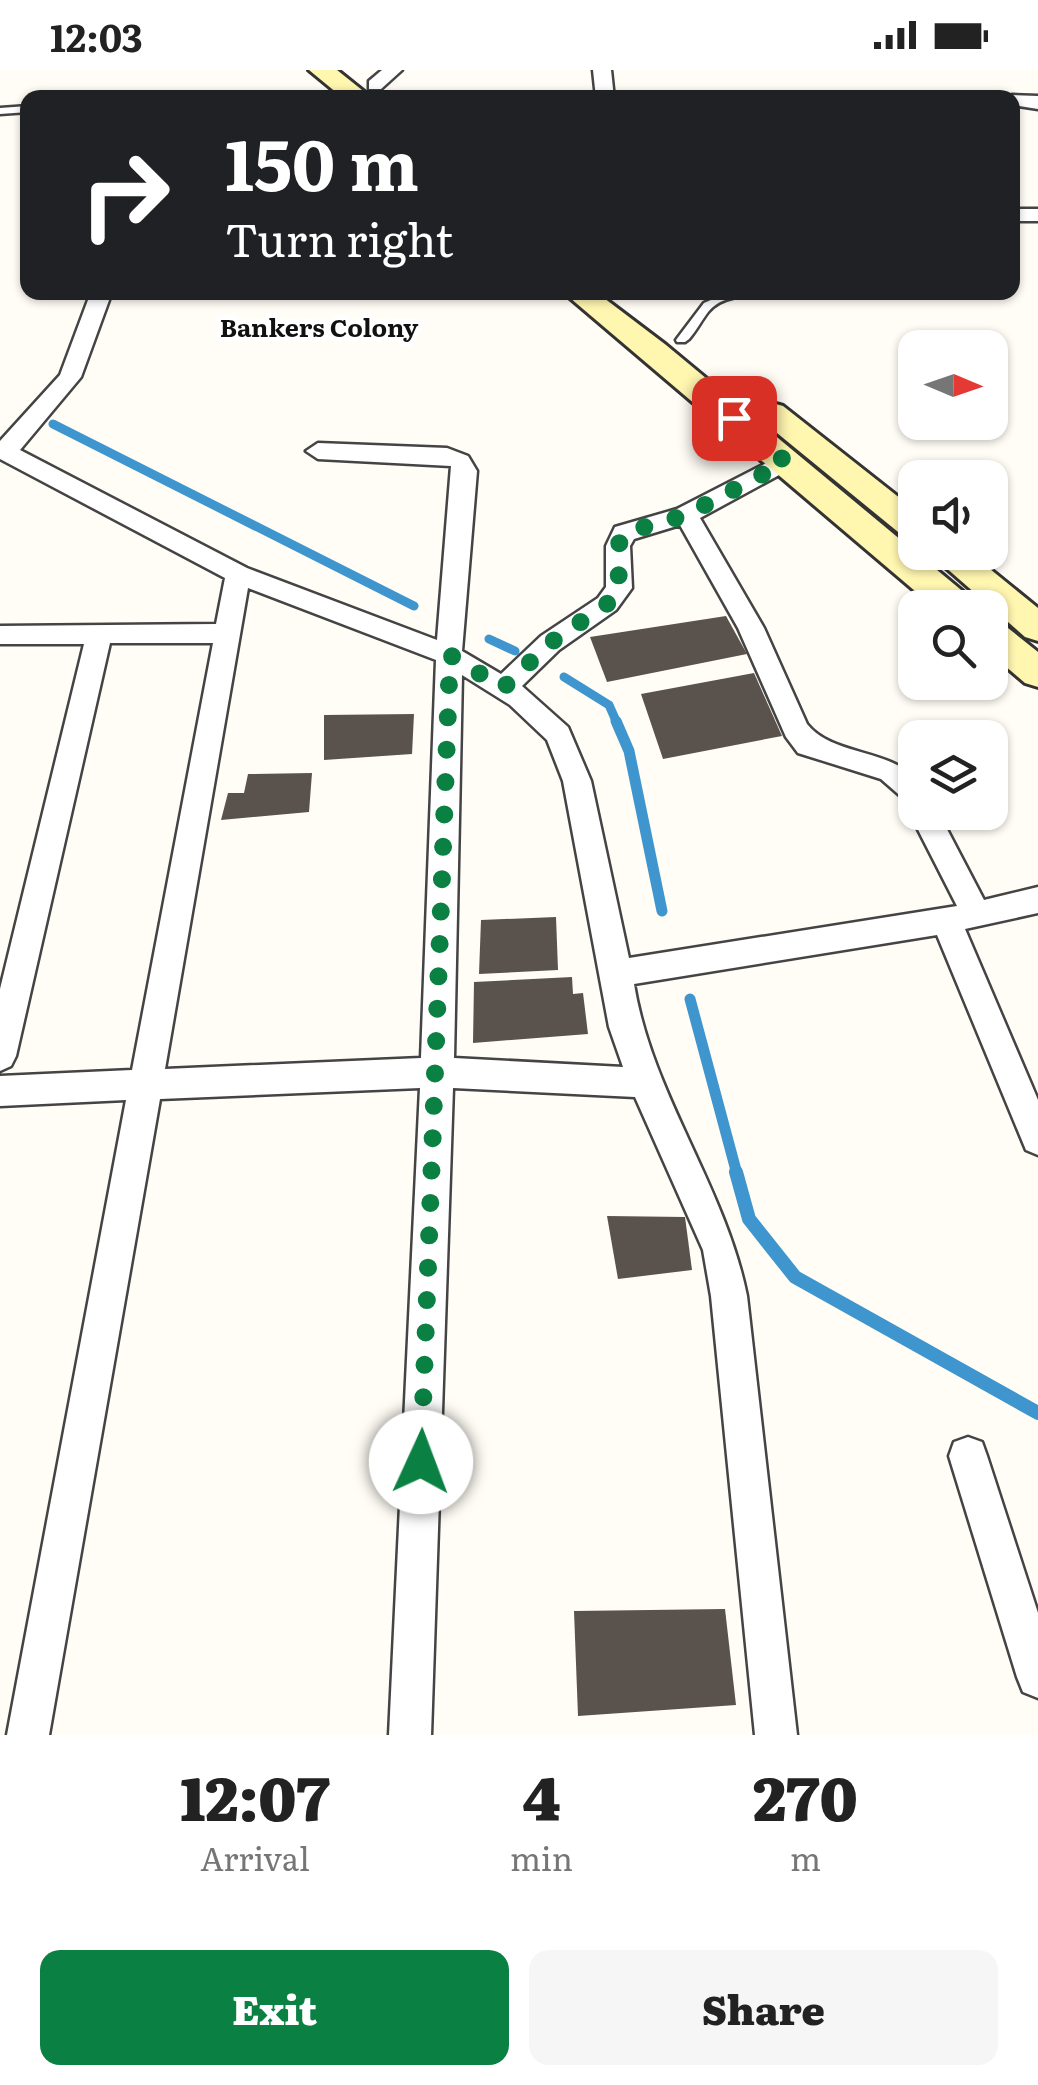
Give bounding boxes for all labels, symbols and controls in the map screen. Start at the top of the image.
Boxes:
text: 12:03 [50,7,143,64]
text: 150 m [225,109,419,213]
icon: right [60,130,190,260]
text: Turn right [225,204,453,271]
district label: Bankers Colony [220,308,419,345]
north arrow [898,330,1008,440]
map controls [898,330,1008,830]
pin [692,376,777,461]
icon: arrive [707,391,762,446]
button: sound [898,460,1008,570]
button: search [898,590,1008,700]
button: layers [898,720,1008,830]
position arrow [369,1410,473,1514]
text: 12:07 [180,1750,330,1839]
text: 4 [522,1750,560,1839]
text: 270 [753,1750,858,1839]
text: Arrival [200,1833,310,1881]
text: min [510,1833,573,1881]
text: m [790,1833,821,1881]
button: Exit [40,1950,509,2065]
button: Share [529,1950,998,2065]

